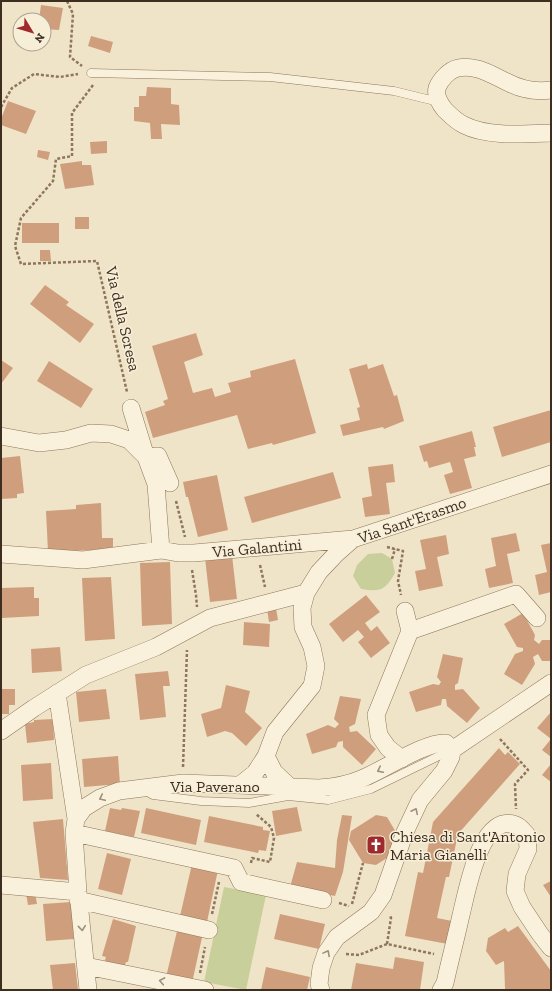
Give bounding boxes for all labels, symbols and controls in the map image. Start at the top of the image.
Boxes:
north arrow [12,12,52,52]
text: N [31,31,47,46]
street label: Via della Scresa [101,264,144,374]
street label: Via Sant'Erasmo [354,493,469,548]
street label: Via Galantini [210,535,303,561]
one-way arrow [377,765,385,773]
street label: Via Paverano [169,777,260,796]
one-way arrow [99,793,106,801]
one-way arrow [410,807,418,815]
place label: Chiesa di Sant'Antonio Maria Gianelli [390,827,545,864]
church icon: Chiesa di Sant'Antonio Maria Gianelli [365,834,387,856]
one-way arrow [77,925,86,931]
one-way arrow [323,950,330,957]
one-way arrow [159,978,165,986]

